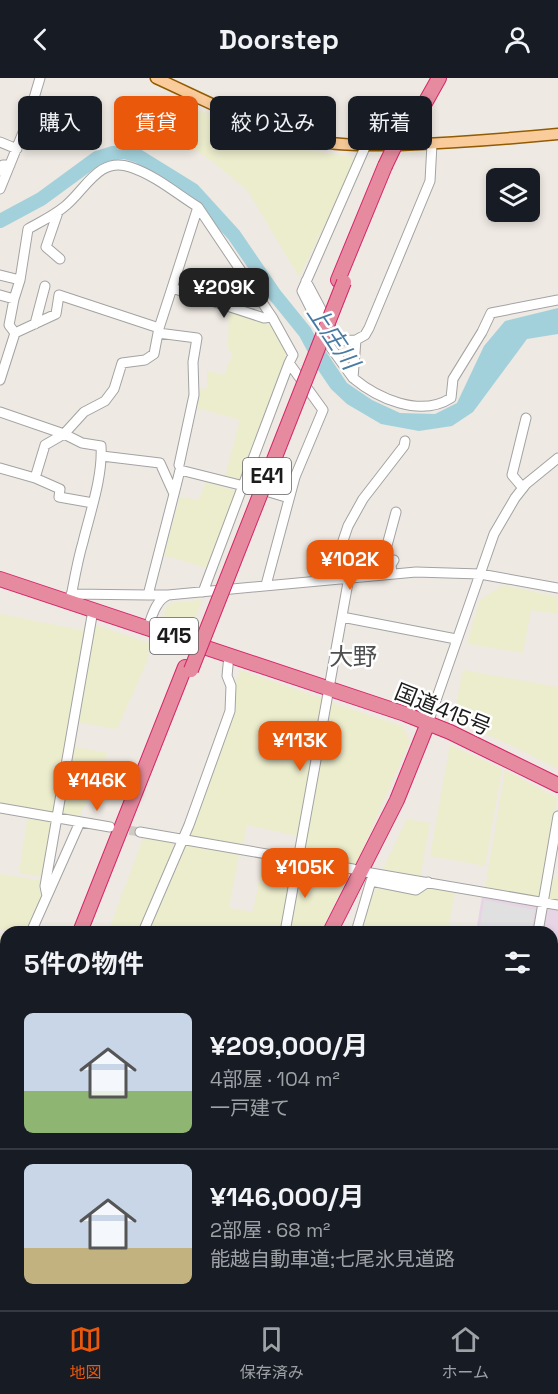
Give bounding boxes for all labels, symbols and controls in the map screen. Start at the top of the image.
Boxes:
text: Doorstep [219,22,339,57]
icon: back [24,23,57,56]
icon: person [501,23,534,56]
chip: 購入 [18,96,102,150]
chip: 賃貸 [114,96,198,150]
chip: 絞り込み [210,96,336,150]
chip: 新着 [348,96,432,150]
map controls [486,168,540,222]
button: layers [486,168,540,222]
pin: ¥209K [182,268,266,319]
text: ¥209K [193,274,255,300]
water label: 上庄川 [300,298,368,378]
road number: E41 [243,458,291,494]
pin: ¥102K [308,540,392,591]
text: ¥102K [321,546,379,572]
road number: 415 [150,618,198,654]
district label: 大野 [329,641,377,672]
street label: 国道415号 [391,677,495,741]
pin: ¥113K [258,721,342,772]
text: ¥113K [272,727,328,753]
pin: ¥146K [55,761,139,812]
text: ¥146K [67,767,127,793]
pin: ¥105K [263,848,347,899]
text: ¥105K [276,854,334,880]
icon: filters [501,946,534,979]
text: 5件の物件 [24,947,144,981]
text: ¥209,000/月 [210,1029,368,1063]
icon: home [72,1037,144,1109]
text: 4部屋 · 104 m² [210,1066,340,1092]
text: 一戸建て [210,1095,290,1121]
text: ¥146,000/月 [210,1180,364,1214]
icon: home [72,1188,144,1260]
text: 2部屋 · 68 m² [210,1217,330,1243]
text: 能越自動車道;七尾氷見道路 [210,1246,455,1272]
tab: 地図 [69,1323,102,1383]
tab: 保存済み [240,1323,304,1383]
tab: ホーム [442,1323,489,1383]

